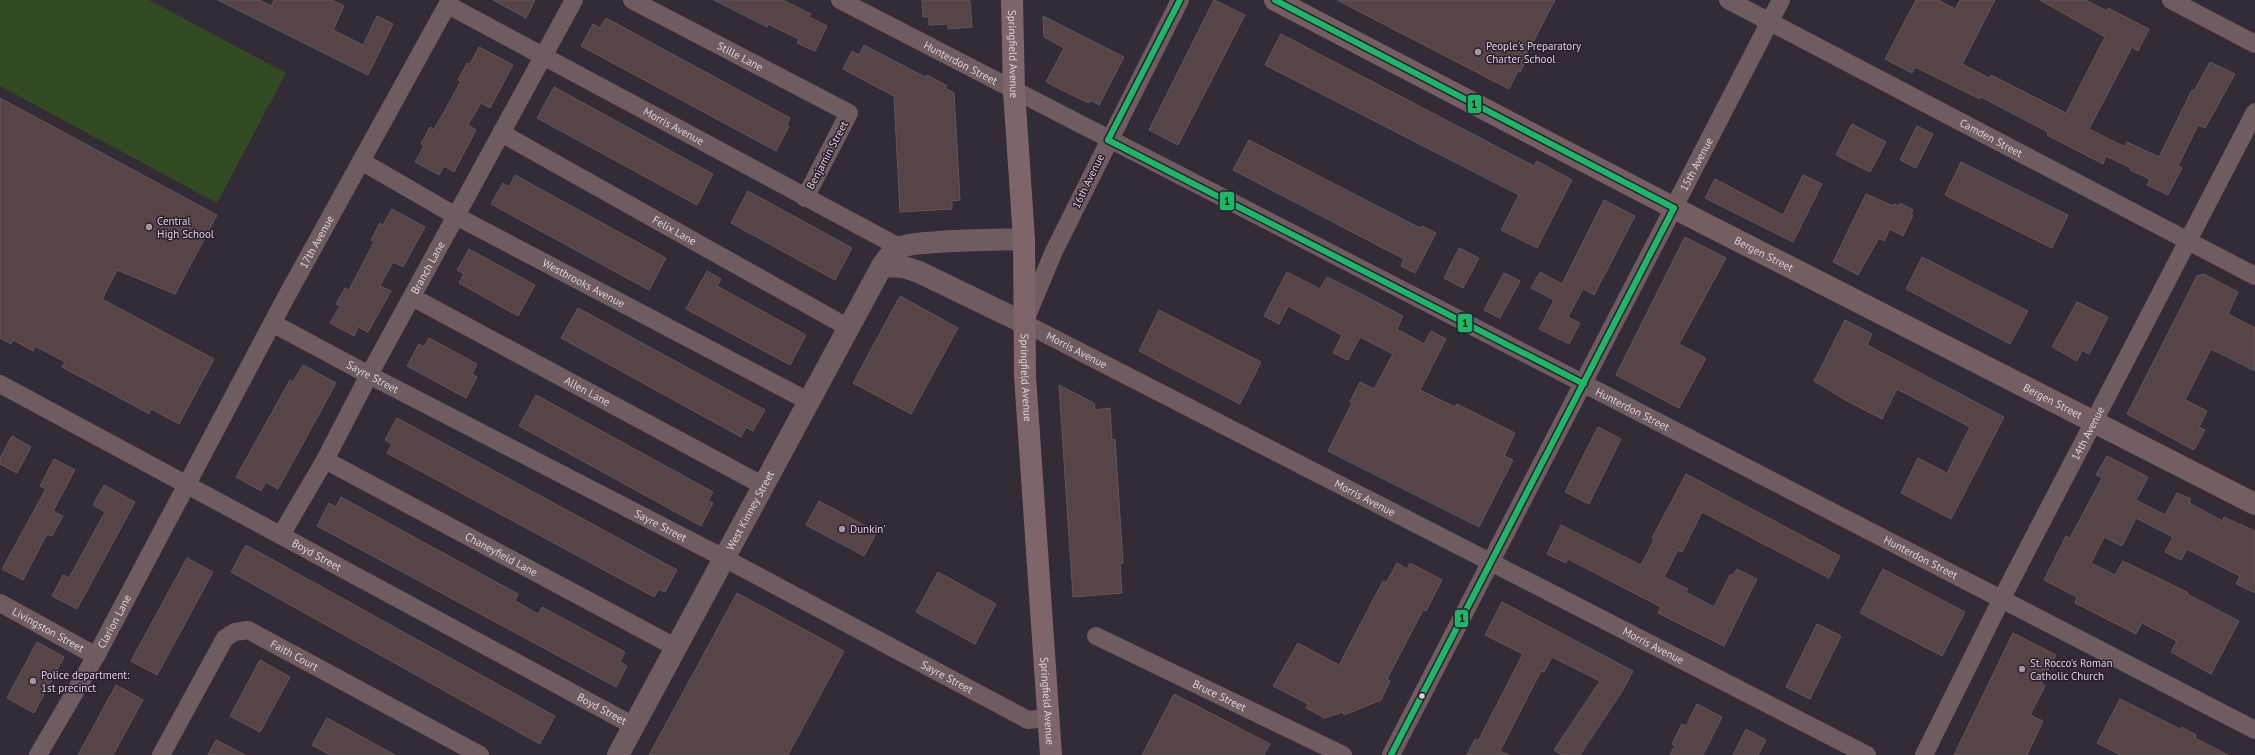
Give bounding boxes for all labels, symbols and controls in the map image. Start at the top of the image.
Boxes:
street label: Springfield Avenue [1005,10,1021,99]
street label: Hunterdon Street [921,38,1000,88]
street label: Stille Lane [715,39,766,74]
place label: People's Preparatory Charter School [1486,39,1582,66]
marker: People's Preparatory Charter School [1473,47,1483,57]
line badge: 1 [1467,94,1482,114]
text: 1 [1471,97,1477,111]
street label: Morris Avenue [641,104,707,148]
street label: Camden Street [1957,116,2025,160]
street label: Benjamin Street [803,118,851,192]
street label: 15th Avenue [1676,134,1716,193]
street label: 16th Avenue [1069,151,1107,210]
line badge: 1 [1219,191,1235,211]
text: 1 [1224,194,1230,208]
street label: 17th Avenue [296,212,337,271]
street label: Felix Lane [650,212,699,248]
place label: Central High School [157,214,215,241]
marker: Central High School [144,222,154,232]
street label: Bergen Street [1732,233,1796,275]
street label: Branch Lane [408,238,448,297]
street label: Westbrooks Avenue [540,256,628,311]
line badge: 1 [1457,313,1473,333]
text: 1 [1462,316,1468,330]
street label: Morris Avenue [1044,329,1110,372]
street label: Springfield Avenue [1018,334,1035,422]
street label: Sayre Street [344,357,401,396]
street label: Allen Lane [562,373,613,409]
street label: Bergen Street [2021,380,2085,422]
street label: Hunterdon Street [1593,384,1672,434]
street label: 14th Avenue [2068,404,2108,463]
street label: West Kinney Street [723,468,777,553]
street label: Morris Avenue [1332,476,1398,519]
street label: Sayre Street [632,506,689,545]
place label: Dunkin' [850,522,886,536]
marker: Dunkin' [837,524,847,534]
street label: Chaneyfield Lane [463,529,541,580]
street label: Hunterdon Street [1881,532,1960,582]
street label: Boyd Street [290,536,344,574]
street label: Clarion Lane [94,592,135,651]
street label: Livingston Street [10,604,87,655]
line badge: 1 [1454,609,1469,628]
text: 1 [1459,611,1465,625]
street label: Morris Avenue [1620,624,1687,667]
street label: Faith Court [268,636,321,674]
street label: Springfield Avenue [1037,656,1057,746]
place label: St. Rocco's Roman Catholic Church [2030,656,2112,683]
street label: Sayre Street [919,657,976,697]
marker: St. Rocco's Roman Catholic Church [2017,664,2027,674]
place label: Police department: 1st precinct [41,668,130,695]
marker: Police department: 1st precinct [28,676,38,686]
street label: Bruce Street [1190,677,1249,714]
street label: Boyd Street [575,690,629,728]
unlabelled marker [1417,691,1427,701]

